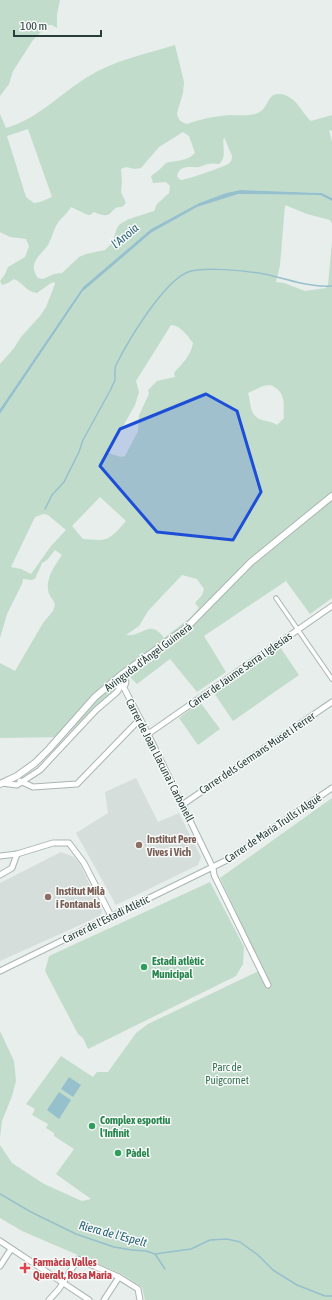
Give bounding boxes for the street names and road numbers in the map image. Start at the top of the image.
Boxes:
street label: Avinguda d'Àngel Guimerà [102,620,194,694]
street label: Carrer de Jaume Serra i Iglesias [186,630,294,710]
street label: Carrer de Joan Llacuna i Carbonell [124,697,196,823]
street label: Carrer dels Germans Muset i Ferrer [197,709,318,796]
street label: Carrer de Maria Trulls i Algué [222,791,324,865]
street label: Carrer de l'Estadi Atlètic [61,892,152,945]

